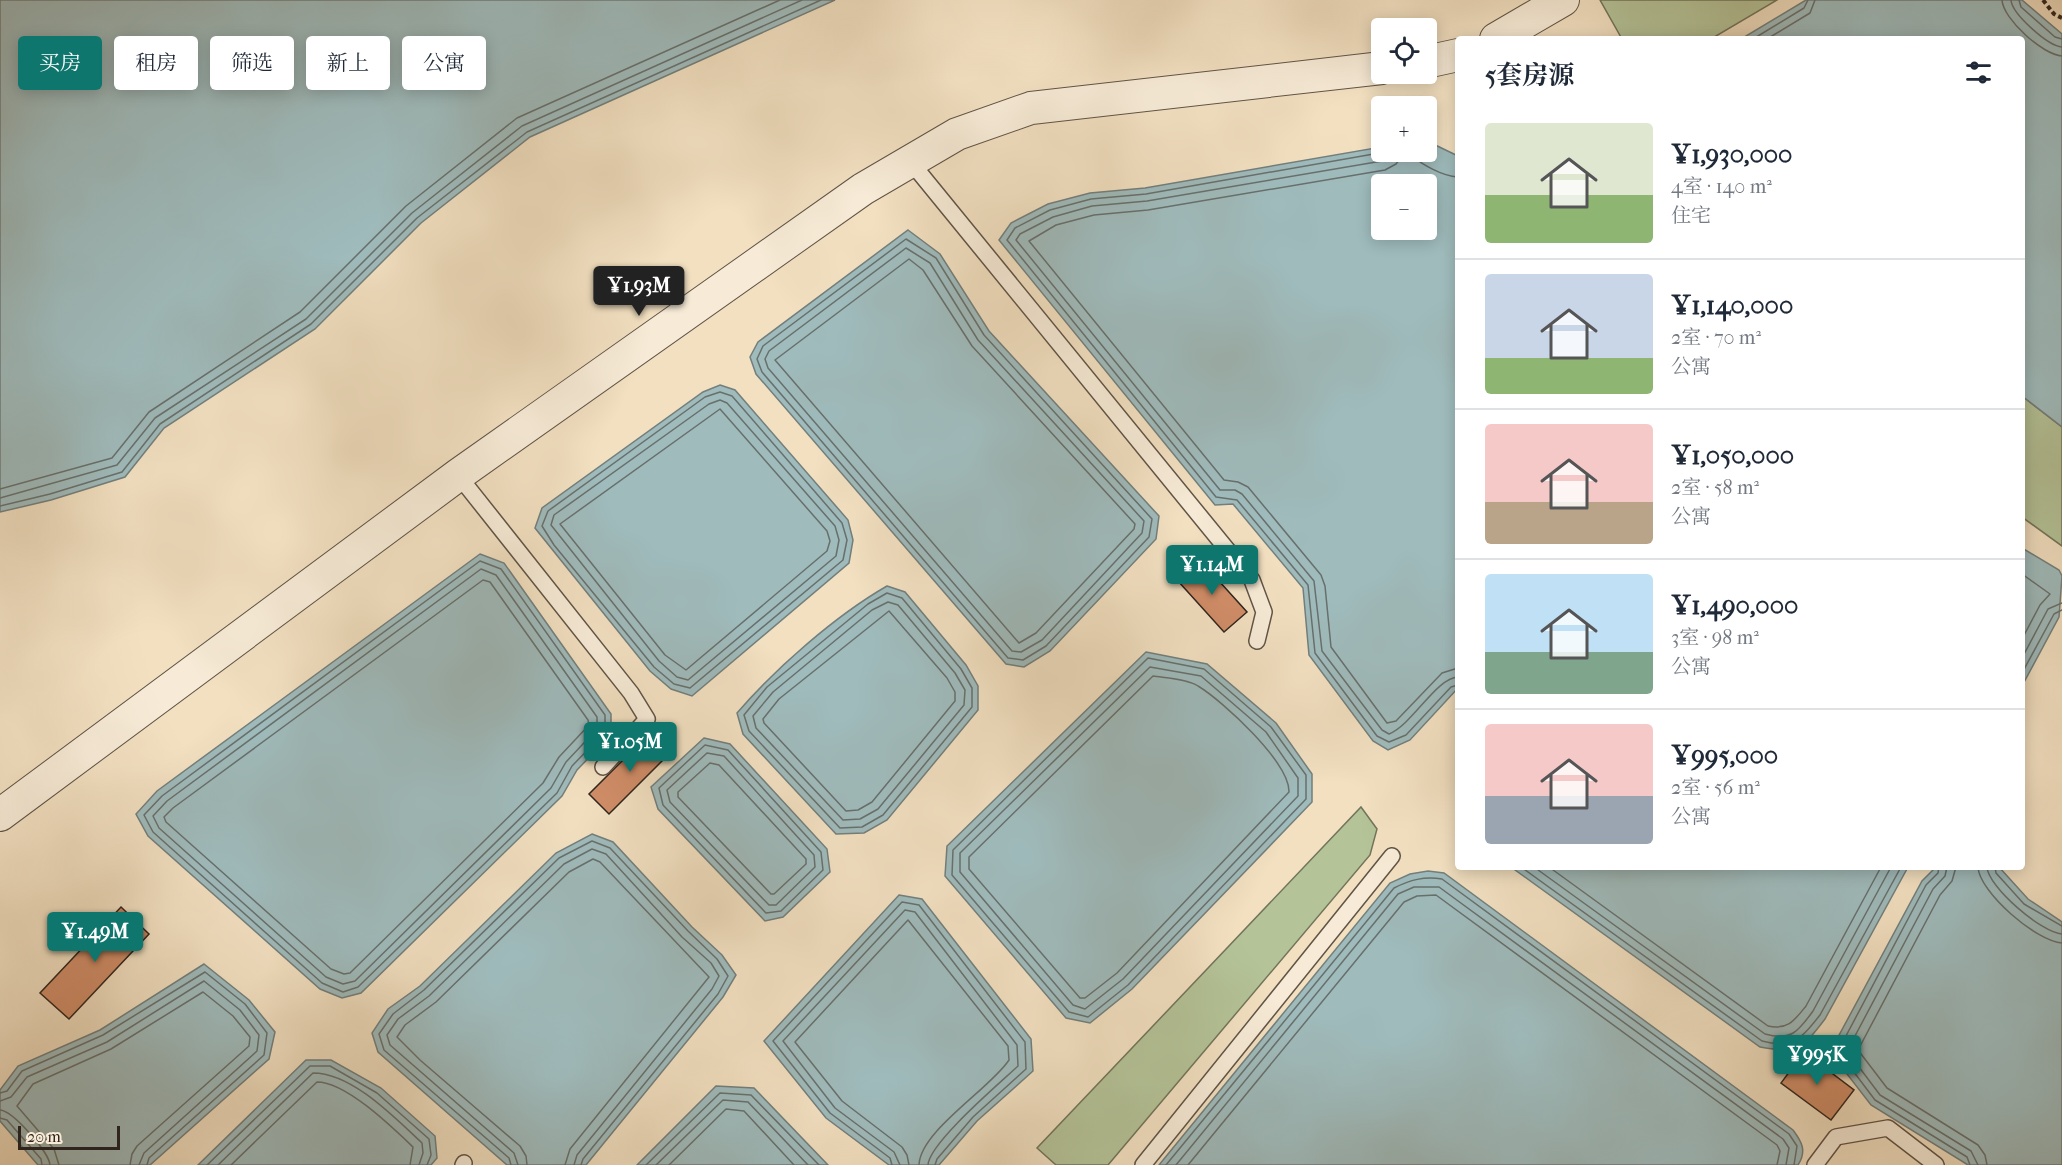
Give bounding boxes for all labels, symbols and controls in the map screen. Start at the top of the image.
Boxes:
map controls [1371,18,1437,240]
button: locate [1371,18,1437,84]
chip: 买房 [18,36,102,90]
chip: 租房 [114,36,198,90]
chip: 筛选 [210,36,294,90]
chip: 新上 [306,36,390,90]
chip: 公寓 [402,36,486,90]
icon: filters [1962,56,1995,89]
text: 5套房源 [1485,60,1574,91]
button: + [1371,96,1437,162]
text: ¥1,930,000 [1671,139,1792,170]
icon: home [1533,147,1605,219]
button: − [1371,174,1437,240]
text: 4室 · 140 m² [1671,175,1772,198]
text: 住宅 [1671,204,1711,227]
pin: ¥1.93M [590,266,688,317]
text: ¥1.93M [607,274,671,297]
text: ¥1,140,000 [1671,290,1793,321]
icon: home [1533,298,1605,370]
text: 2室 · 70 m² [1671,326,1761,349]
text: 公寓 [1671,355,1711,378]
text: ¥1,050,000 [1671,440,1794,471]
icon: home [1533,448,1605,520]
text: 2室 · 58 m² [1671,476,1759,499]
text: 公寓 [1671,505,1711,528]
pin: ¥1.14M [1163,545,1261,596]
text: ¥1.14M [1180,553,1244,576]
text: ¥1,490,000 [1671,590,1798,621]
icon: home [1533,598,1605,670]
text: 3室 · 98 m² [1671,626,1759,649]
text: 公寓 [1671,655,1711,678]
pin: ¥1.05M [581,722,679,773]
text: ¥1.05M [598,730,662,753]
text: ¥995,000 [1671,740,1778,771]
icon: home [1533,748,1605,820]
text: 2室 · 56 m² [1671,776,1760,799]
text: 公寓 [1671,805,1711,828]
pin: ¥1.49M [46,912,144,963]
text: ¥1.49M [61,920,129,943]
pin: ¥995K [1775,1035,1859,1086]
text: ¥995K [1787,1043,1847,1066]
scale bar [18,1123,120,1150]
text: 20 m [27,1127,61,1146]

